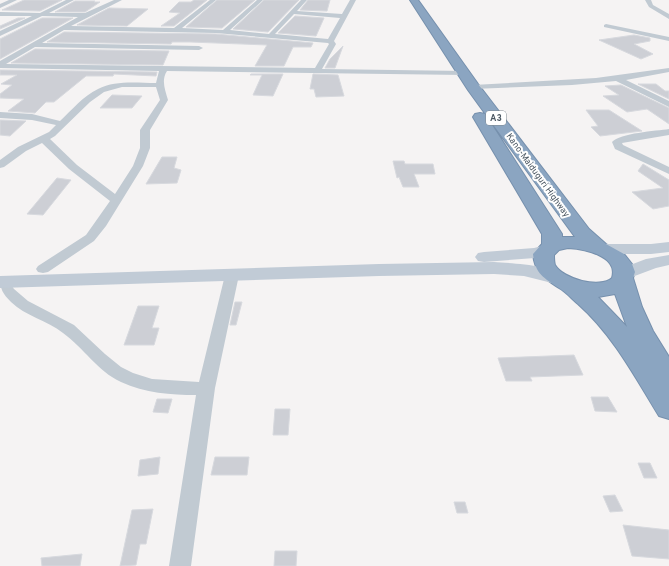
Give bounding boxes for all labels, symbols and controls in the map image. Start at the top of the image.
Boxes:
road number: A3 [486,111,506,125]
street label: Kano-Maiduguri Highway [503,131,572,220]

